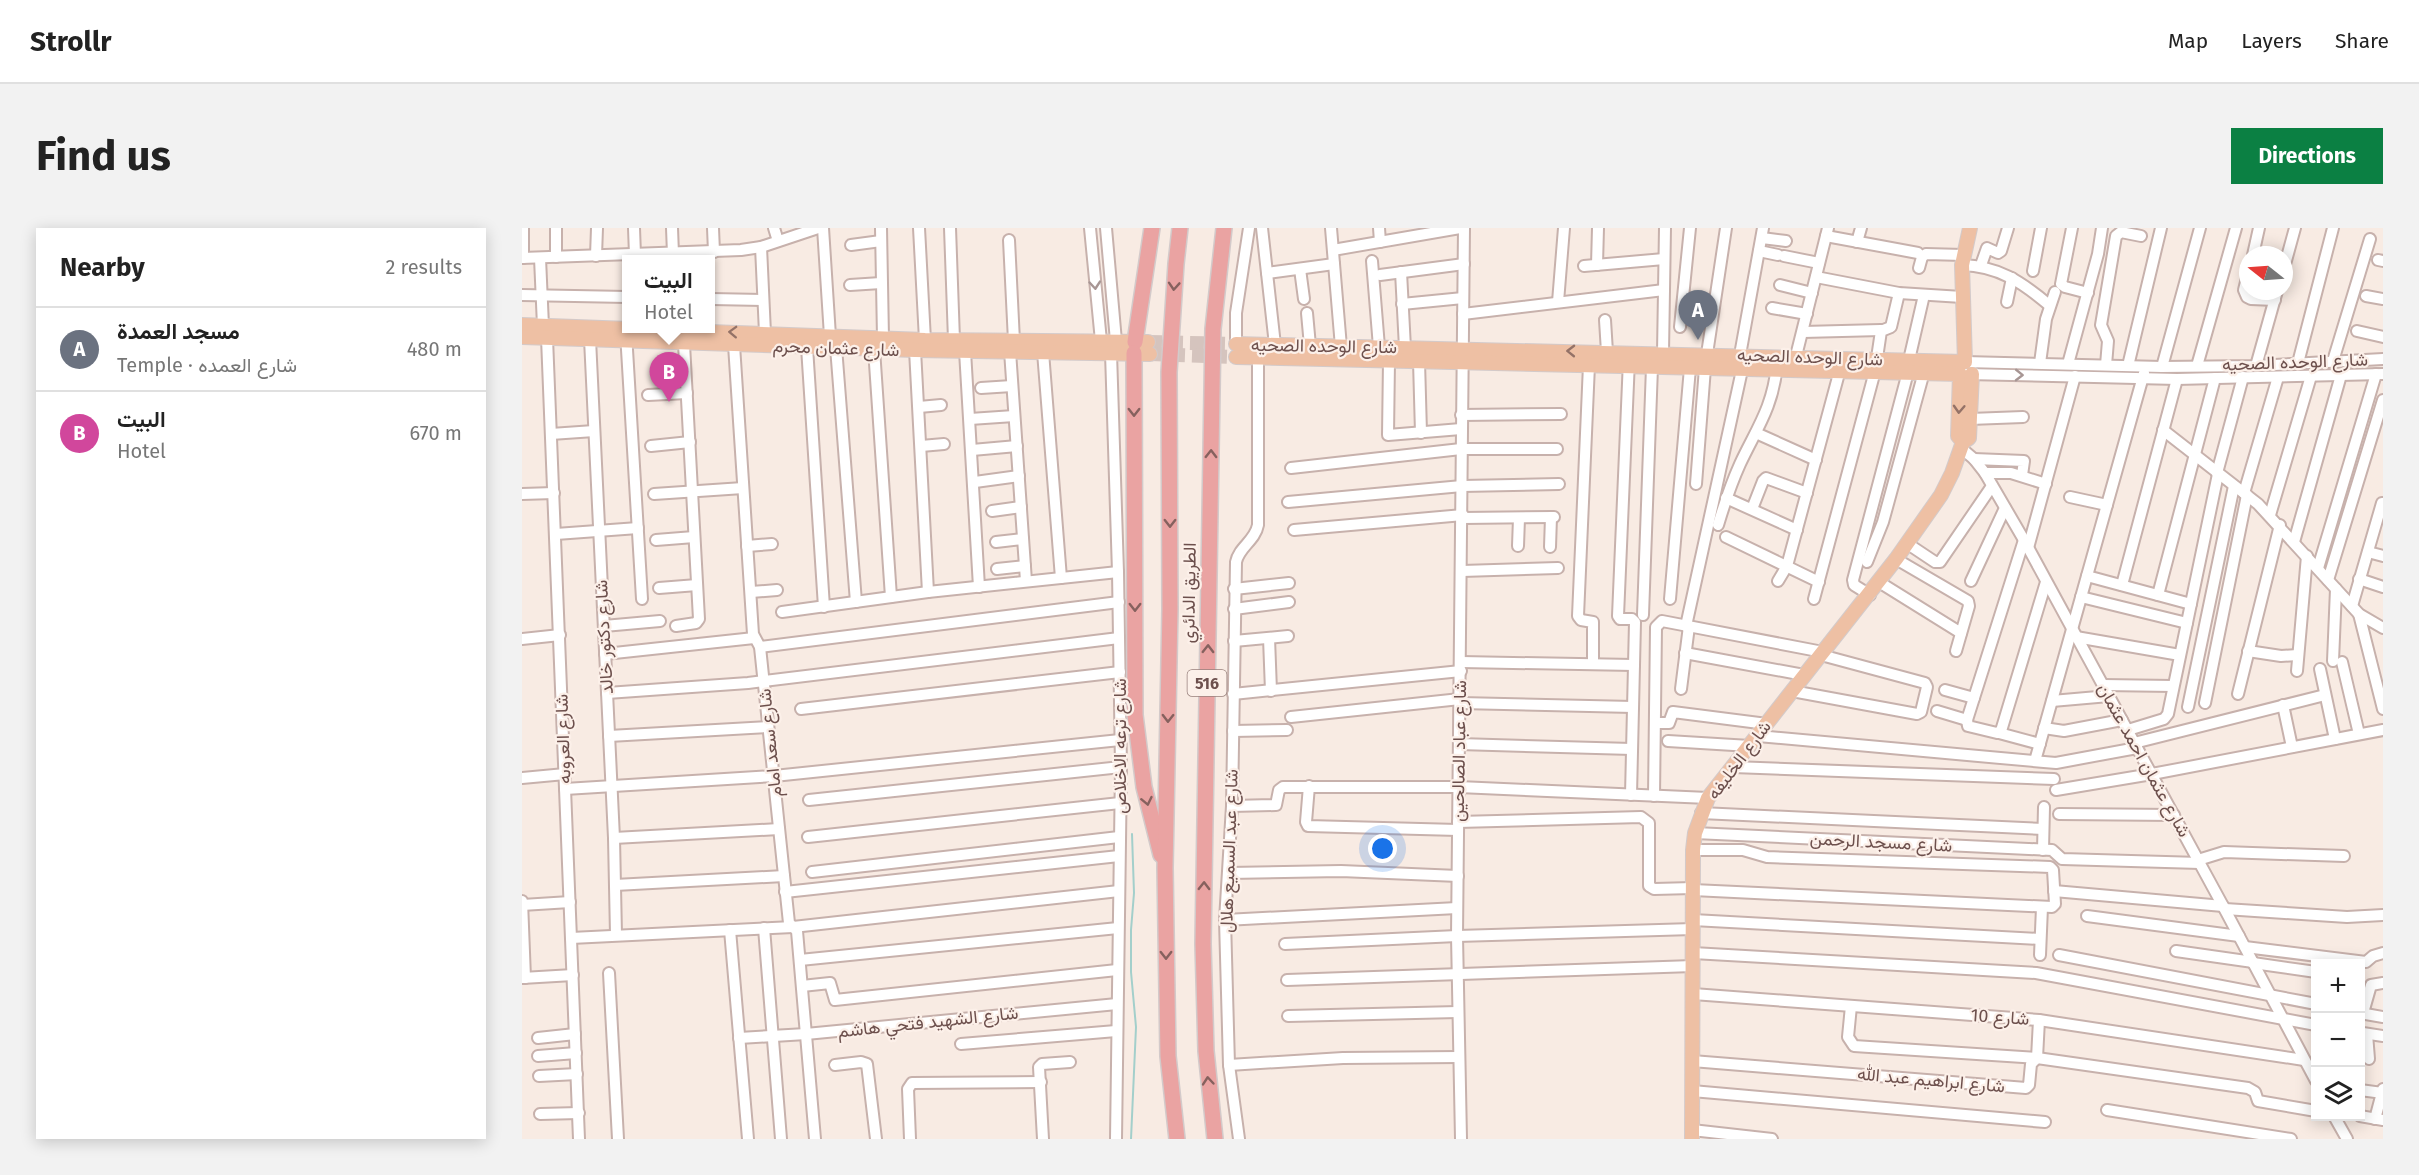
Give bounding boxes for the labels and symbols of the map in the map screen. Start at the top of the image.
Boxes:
north arrow [2239,246,2293,300]
one-way arrow [1088,280,1101,289]
one-way arrow [1168,282,1181,291]
pin: A [1678,291,1718,340]
one-way arrow [729,326,738,339]
street label: شارع الوحده الصحيه [1251,334,1397,359]
street label: شارع عثمان محرم [772,335,900,362]
street label: شارع الوحده الصحيه [1737,343,1883,372]
one-way arrow [1566,345,1575,357]
street label: شارع الوحده الصحيه [2222,348,2368,377]
pin: B [650,352,688,402]
one-way arrow [2014,369,2023,382]
one-way arrow [1952,405,1965,414]
one-way arrow [1128,407,1140,416]
one-way arrow [1205,450,1217,459]
one-way arrow [1164,519,1176,528]
street label: الطريق الدائري [1177,542,1205,644]
street label: شارع دكتور خالد [590,579,619,695]
one-way arrow [1129,602,1141,611]
one-way arrow [1202,645,1214,654]
road number: 516 [1188,670,1226,696]
street label: شارع ترعه الاخلاص [1109,678,1132,814]
street label: شارع عثمان احمد عثمان [2092,679,2195,841]
street label: شارع عباد الصالحين [1447,680,1472,822]
street label: شارع سعد امام [753,688,788,798]
street label: شارع العروبه [550,694,577,784]
one-way arrow [1162,714,1175,723]
street label: شارع الخليفه [1702,716,1777,804]
street label: شارع عبد السميع هلال [1215,769,1244,933]
one-way arrow [1140,796,1153,806]
street label: شارع مسجد الرحمن [1809,827,1953,858]
your location [1368,834,1397,863]
one-way arrow [1198,882,1210,891]
one-way arrow [1159,950,1172,959]
street label: شارع الشهيد فتحي هاشم [837,1002,1020,1046]
street label: شارع 10 [1970,1004,2030,1031]
street label: شارع ابراهيم عبد الله [1856,1063,2006,1098]
one-way arrow [1202,1076,1215,1085]

